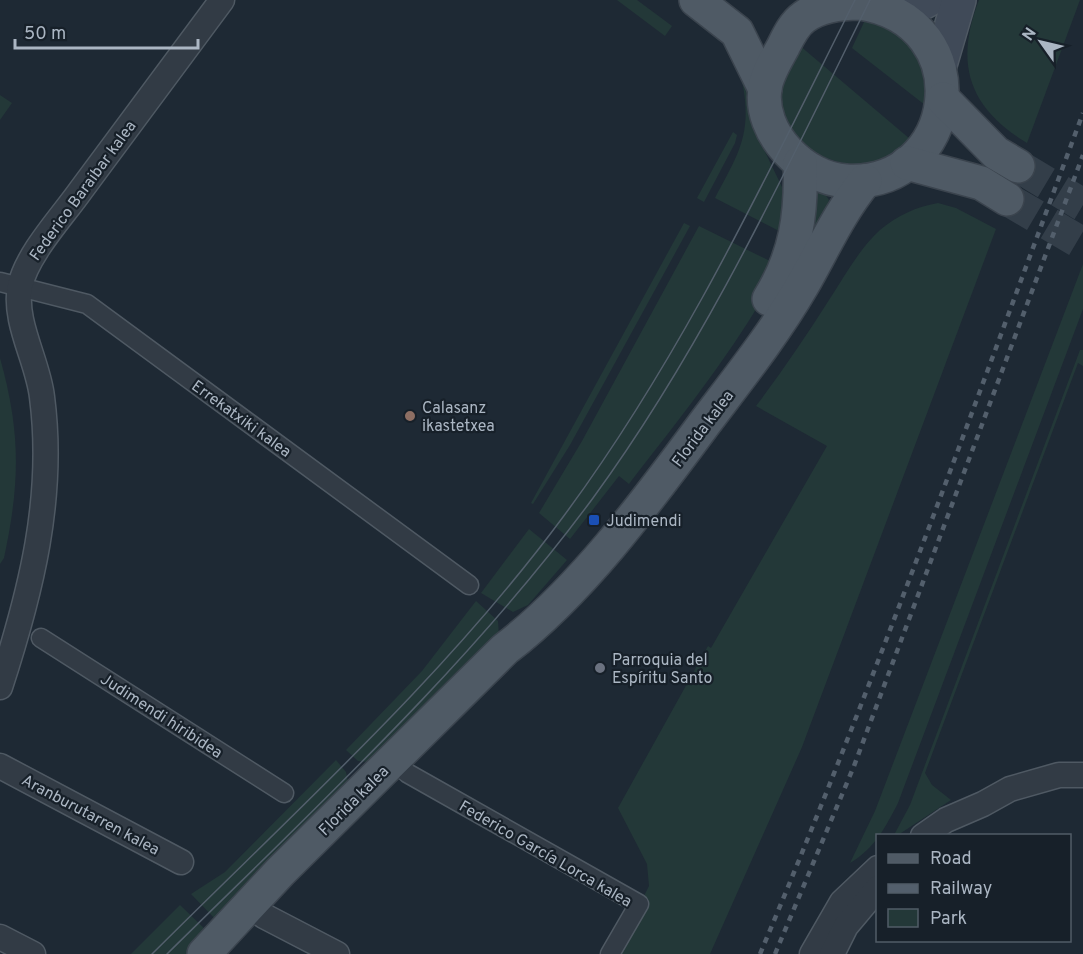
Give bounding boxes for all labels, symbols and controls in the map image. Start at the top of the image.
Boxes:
scale bar [15,12,198,50]
north arrow [1011,12,1071,72]
text: 50 m [24,23,66,46]
text: N [1019,24,1042,45]
street label: Federico Baraibar kalea [26,117,141,265]
street label: Errekatxiki kalea [187,377,295,462]
street label: Florida kalea [668,387,739,472]
place label: Calasanz ikastetxea [422,399,495,437]
marker: Calasanz ikastetxea [403,409,417,423]
place label: Judimendi [606,512,682,532]
marker: Judimendi [587,513,601,527]
place label: Parroquia del Espíritu Santo [612,651,712,689]
marker: Parroquia del Espíritu Santo [593,661,607,675]
street label: Judimendi hiribidea [96,670,226,764]
street label: Florida kalea [315,762,394,841]
street label: Aranburutarren kalea [18,771,162,861]
street label: Federico García Lorca kalea [455,797,635,912]
legend [876,834,1071,942]
text: Road [930,848,972,871]
text: Railway [930,878,992,901]
text: Park [930,908,967,931]

